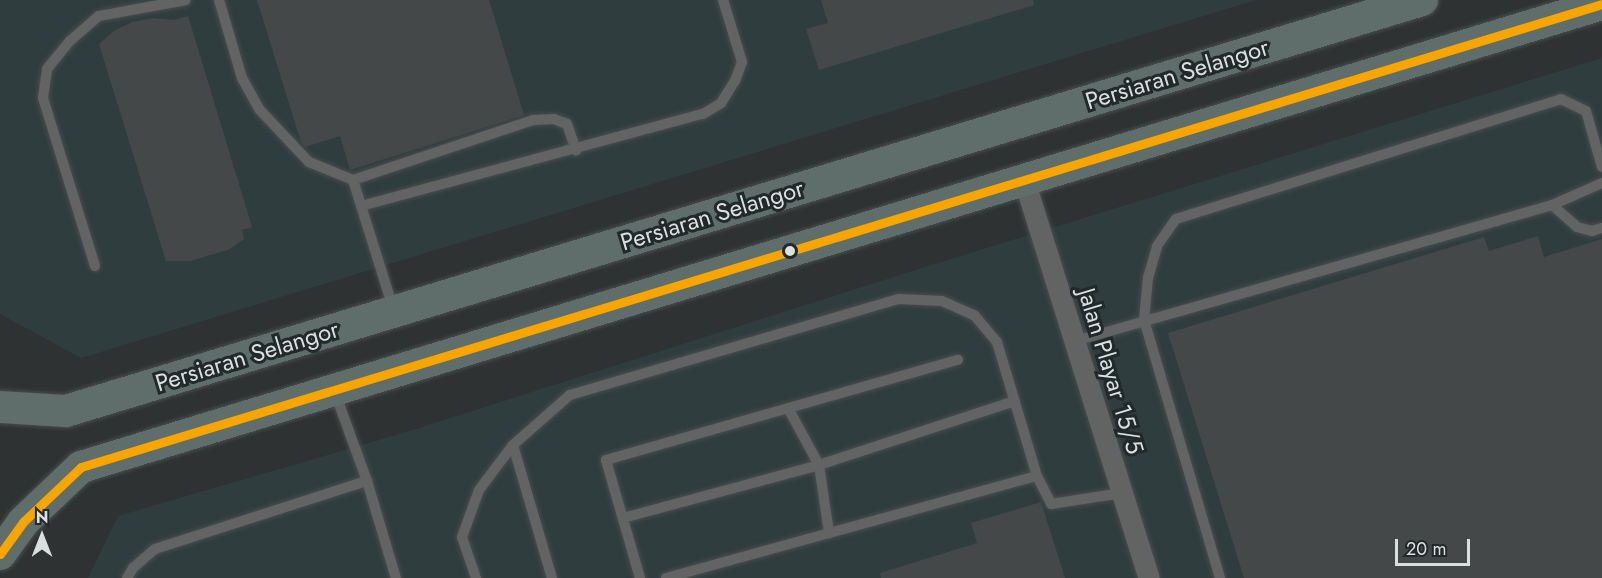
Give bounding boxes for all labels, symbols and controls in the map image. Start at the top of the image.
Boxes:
street label: Persiaran Selangor [1082,32,1272,116]
street label: Persiaran Selangor [617,173,807,257]
unlabelled marker [784,245,796,257]
street label: Jalan Playar 15/5 [1072,285,1150,457]
street label: Persiaran Selangor [152,314,342,398]
north arrow [12,506,72,566]
text: N [36,506,48,529]
scale bar [1398,527,1473,565]
text: 20 m [1406,536,1446,562]

